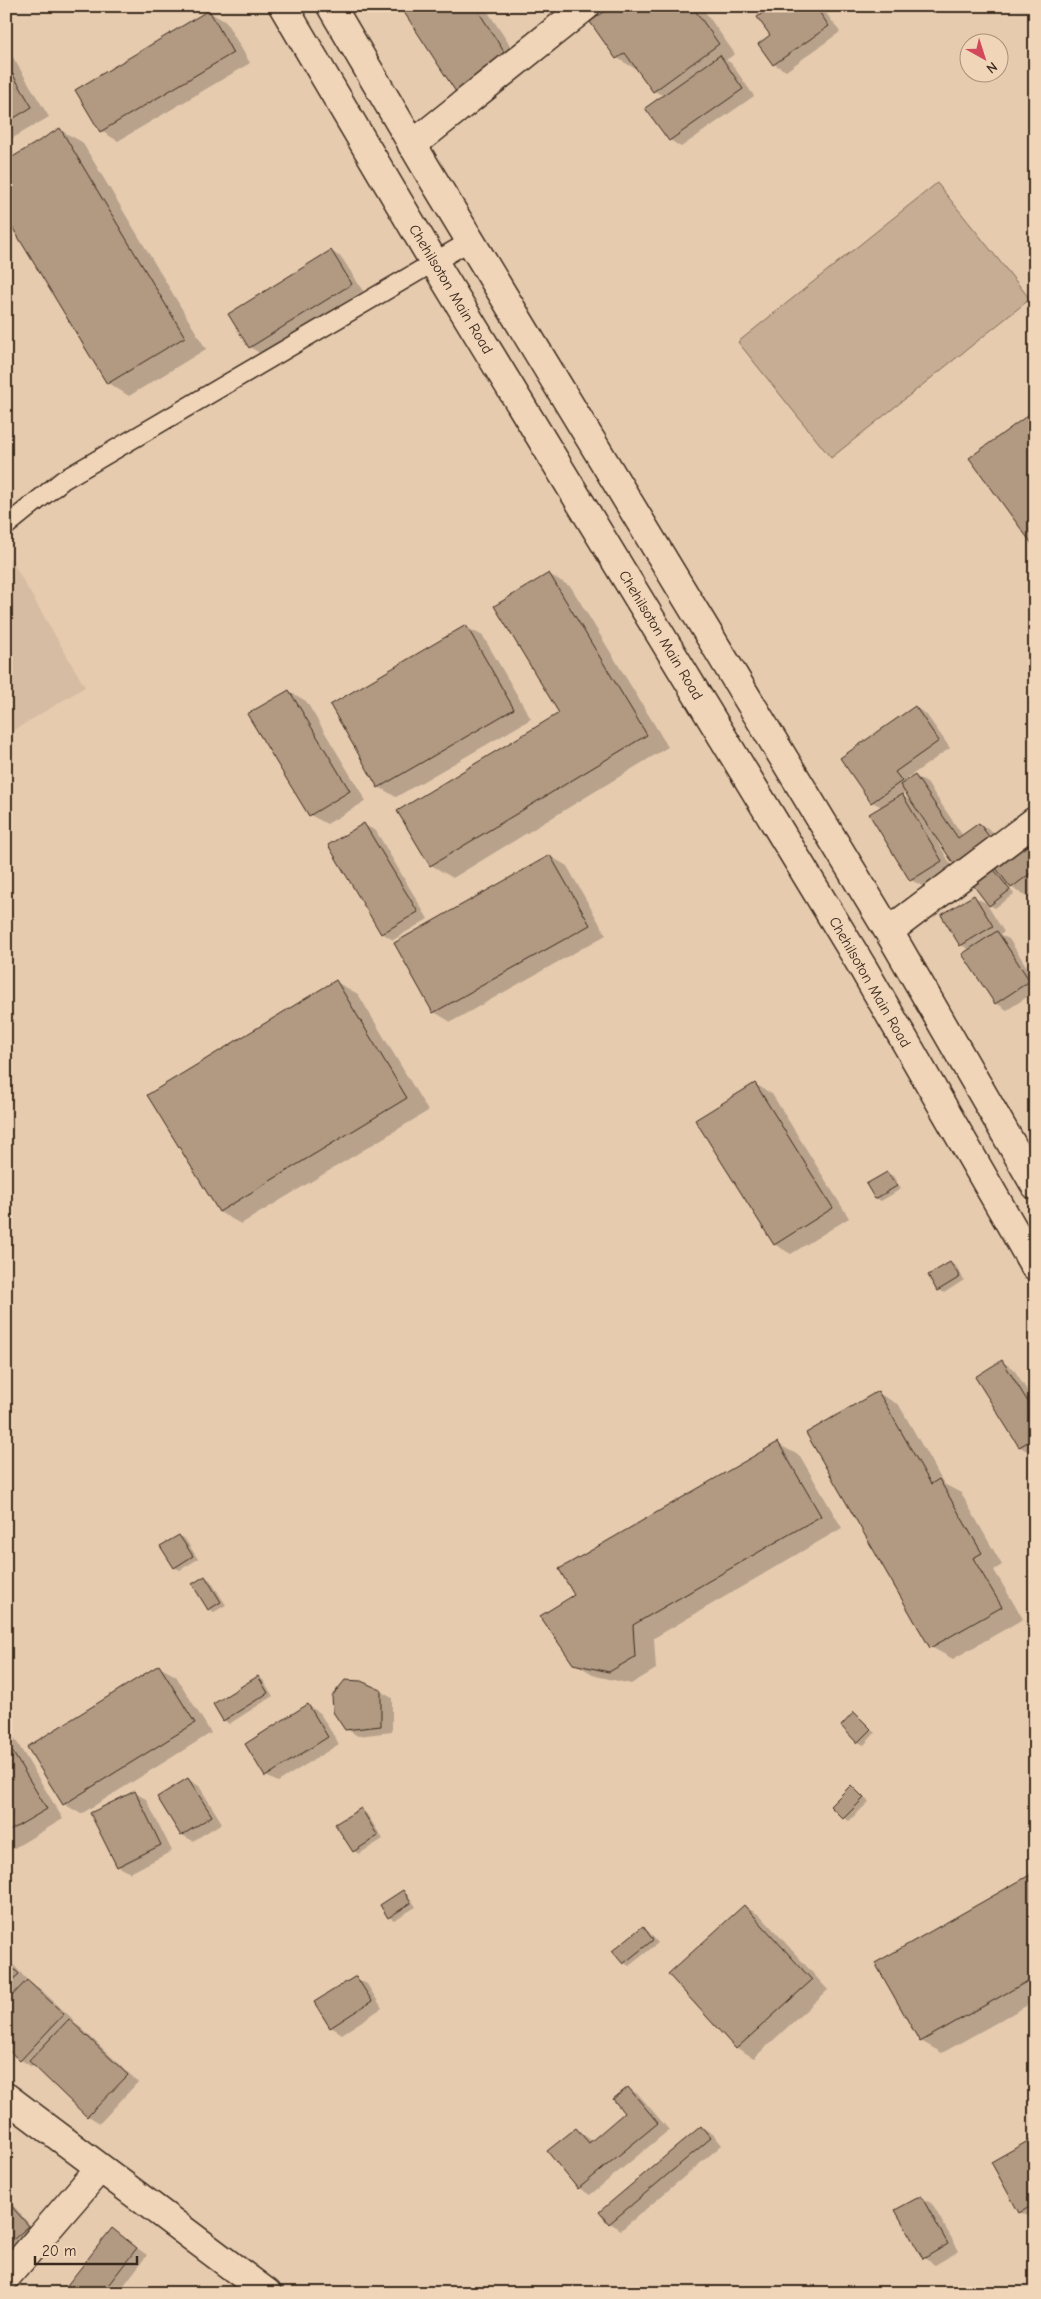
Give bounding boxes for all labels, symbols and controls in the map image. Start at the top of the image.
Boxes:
north arrow [958,32,1008,82]
text: N [983,58,1001,77]
street label: Chehilsoton Main Road [405,221,497,357]
street label: Chehilsoton Main Road [615,567,707,703]
street label: Chehilsoton Main Road [825,913,915,1051]
scale bar [35,2234,138,2266]
text: 20 m [42,2242,76,2260]

